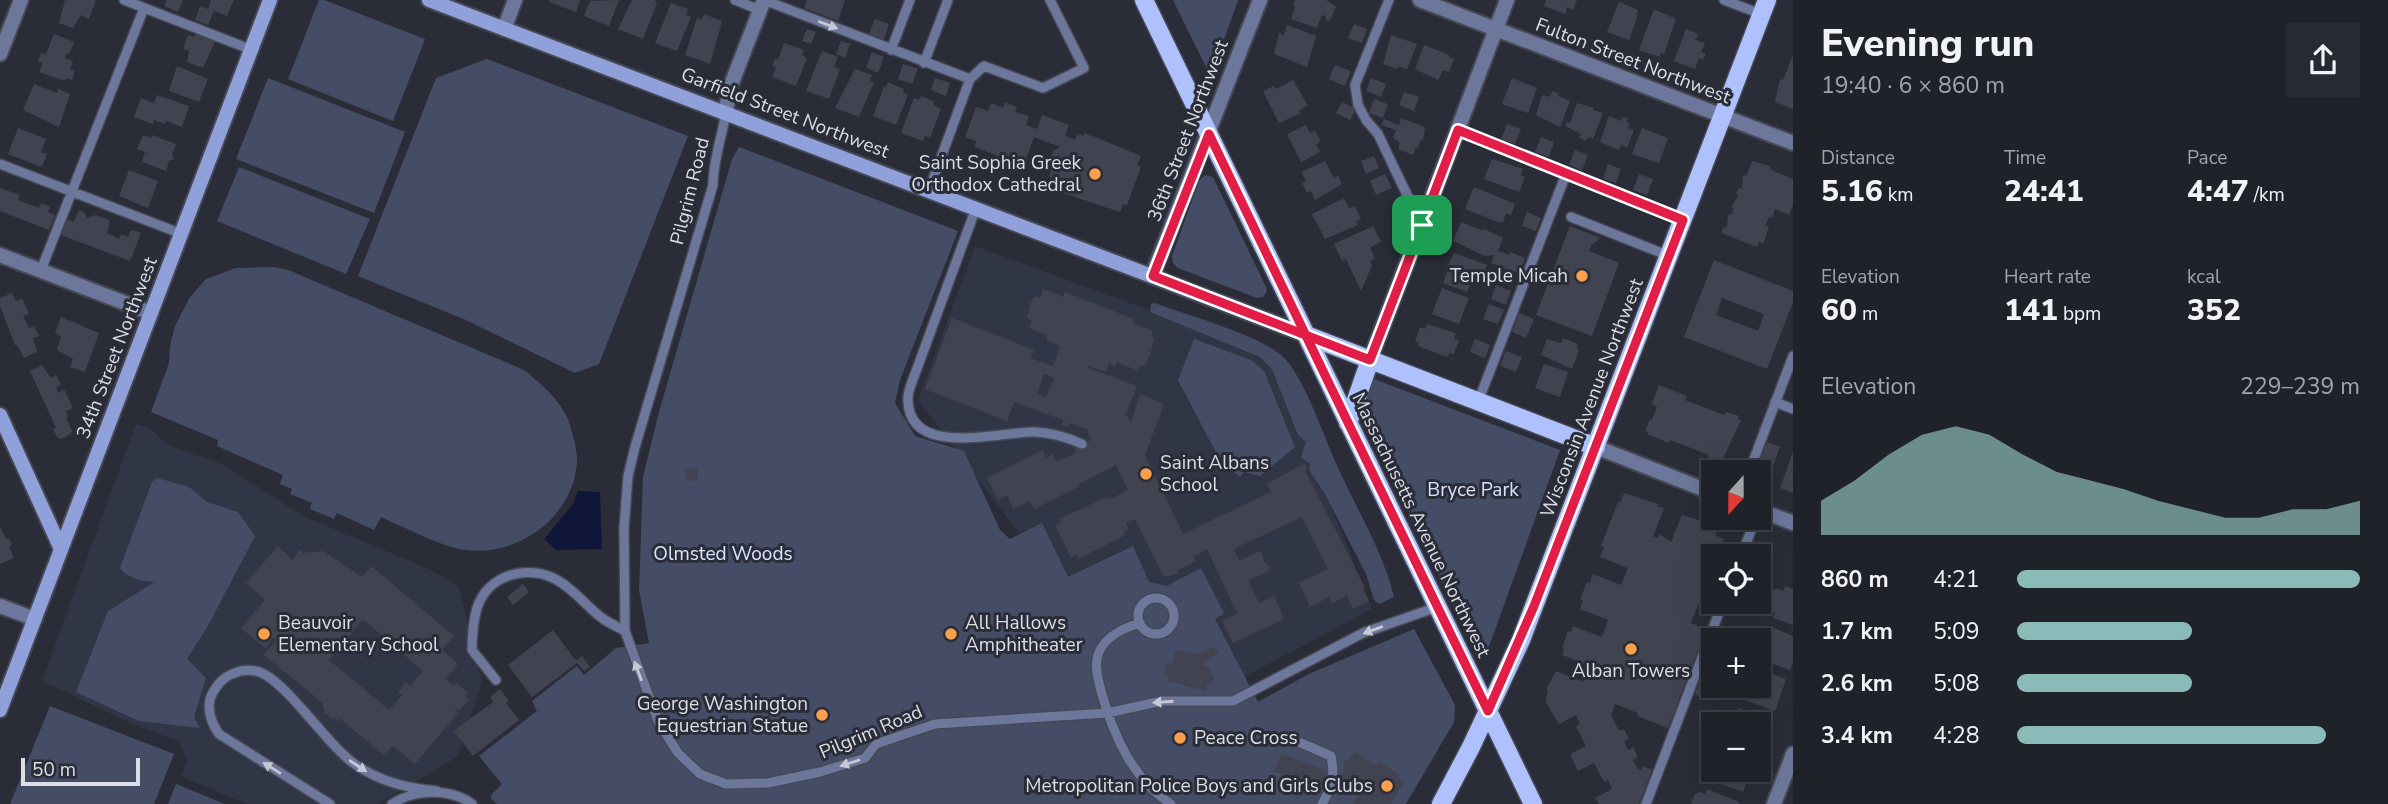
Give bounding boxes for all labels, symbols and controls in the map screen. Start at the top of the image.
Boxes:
street label: Fulton Street Northwest [1532,12,1734,110]
text: Evening run [1821,18,2034,69]
one-way arrow [817,20,838,31]
button: share [2286,23,2360,97]
street label: 36th Street Northwest [1141,36,1235,226]
street label: Garfield Street Northwest [677,61,893,165]
text: 19:40 · 6 × 860 m [1821,70,2005,101]
street label: Pilgrim Road [664,135,716,247]
text: Distance [1821,145,1895,171]
text: Time [2004,145,2046,171]
text: Pace [2187,145,2227,171]
place label: Saint Sophia Greek Orthodox Cathedral [911,150,1081,198]
marker: Saint Sophia Greek Orthodox Cathedral [1087,166,1103,182]
text: 5.16 [1821,171,1883,212]
text: 24:41 [2004,171,2084,212]
text: 4:47 [2187,171,2249,212]
text: km [1883,182,1913,208]
text: /km [2249,182,2285,208]
pin [1392,195,1452,255]
icon: arrive [1403,206,1441,244]
street label: 34th Street Northwest [70,253,164,443]
place label: Temple Micah [1450,263,1568,289]
text: Elevation [1821,264,1900,290]
text: Heart rate [2004,264,2091,290]
text: kcal [2187,264,2221,290]
marker: Temple Micah [1574,268,1590,284]
street label: Wisconsin Avenue Northwest [1534,274,1650,521]
text: 60 [1821,290,1857,331]
text: 141 [2004,290,2058,331]
text: 352 [2187,290,2241,331]
text: m [1857,301,1878,327]
text: bpm [2058,301,2101,327]
text: Elevation [1821,371,1916,402]
text: 229–239 m [2240,371,2360,402]
street label: Massachusetts Avenue Northwest [1345,388,1497,662]
place label: Saint Albans School [1160,450,1269,498]
north arrow [1701,460,1771,530]
map controls [1701,460,1771,782]
marker: Saint Albans School [1138,466,1154,482]
park label: Bryce Park [1427,477,1519,503]
park label: Olmsted Woods [653,541,793,567]
button: locate [1701,544,1771,614]
text: 860 m [1821,564,1889,595]
text: 4:21 [1933,564,1980,595]
place label: Beauvoir Elementary School [278,610,439,658]
place label: All Hallows Amphitheater [965,610,1083,658]
text: 1.7 km [1821,616,1893,647]
text: 5:09 [1933,616,1980,647]
one-way arrow [1363,625,1384,636]
marker: Beauvoir Elementary School [256,626,272,642]
marker: All Hallows Amphitheater [943,626,959,642]
button: + [1701,628,1771,698]
marker: Alban Towers [1623,641,1639,657]
place label: Alban Towers [1572,658,1690,684]
one-way arrow [633,660,644,681]
text: 2.6 km [1821,668,1893,699]
text: 5:08 [1933,668,1980,699]
place label: George Washington Equestrian Statue [637,691,808,739]
one-way arrow [1152,696,1174,707]
street label: Pilgrim Road [815,699,927,765]
marker: George Washington Equestrian Statue [814,707,830,723]
button: − [1701,712,1771,782]
text: 3.4 km [1821,720,1893,751]
text: 4:28 [1933,720,1980,751]
place label: Peace Cross [1194,725,1298,751]
marker: Peace Cross [1172,730,1188,746]
scale bar [21,755,140,787]
text: 50 m [32,757,76,783]
one-way arrow [839,758,860,768]
one-way arrow [349,759,367,773]
one-way arrow [263,761,282,774]
place label: Metropolitan Police Boys and Girls Clubs [1025,773,1373,799]
marker: Metropolitan Police Boys and Girls Clubs [1379,778,1395,794]

